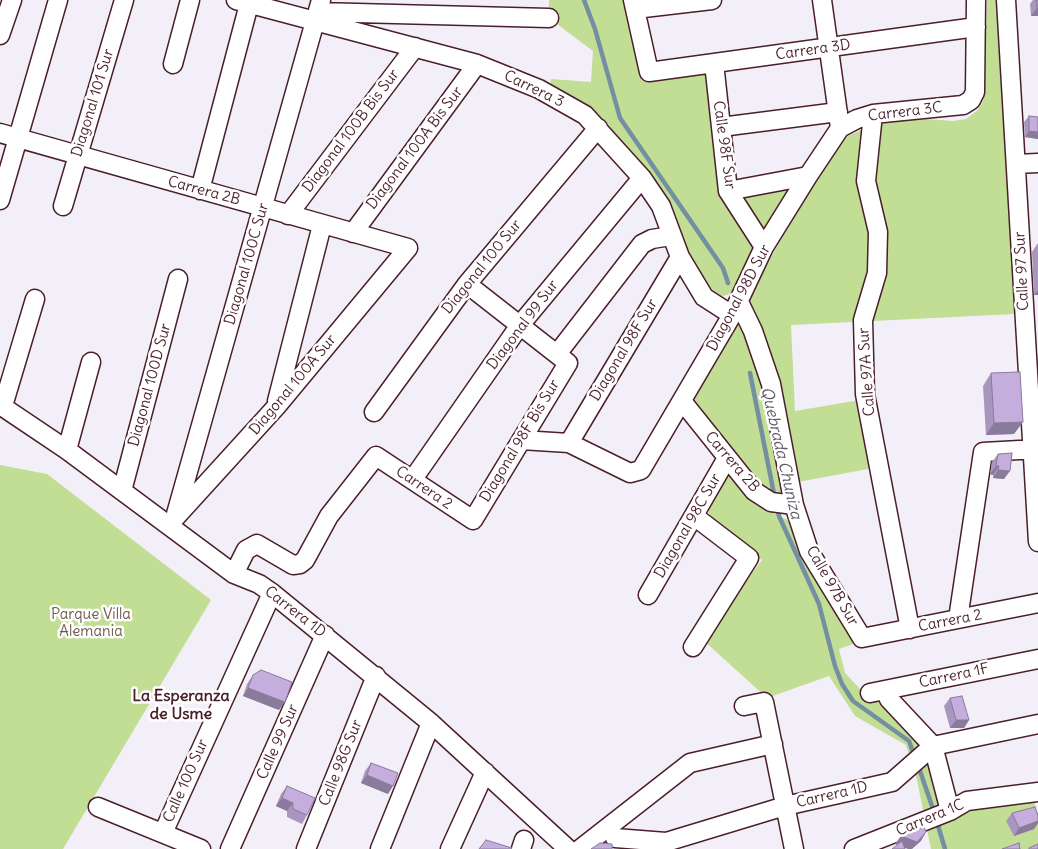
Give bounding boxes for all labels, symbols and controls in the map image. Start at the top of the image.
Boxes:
street label: Carrera 3D [774,36,852,64]
street label: Diagonal 101 Sur [68,47,118,159]
street label: Diagonal 100B Bis Sur [299,66,403,196]
street label: Carrera 3 [501,67,567,111]
street label: Diagonal 100A Bis Sur [363,83,467,213]
street label: Carrera 3C [867,99,943,125]
street label: Calle 98F Sur [709,100,739,190]
street label: Carrera 2B [166,173,242,209]
street label: Diagonal 100C Sur [221,201,273,327]
street label: Diagonal 100 Sur [439,216,525,318]
street label: Calle 97 Sur [1011,231,1033,311]
street label: Diagonal 98D Sur [703,242,775,354]
street label: Diagonal 99 Sur [483,277,563,373]
street label: Diagonal 98F Sur [586,296,662,404]
street label: Diagonal 100D Sur [125,322,175,448]
street label: Calle 97A Sur [855,327,879,417]
street label: Diagonal 100A Sur [246,331,340,439]
street label: Diagonal 98F Bis Sur [476,377,564,505]
water label: Quebrada Chuniza [756,385,806,521]
street label: Carrera 2B [701,428,763,496]
street label: Carrera 2 [392,463,456,513]
street label: Diagonal 98C Sur [651,471,725,581]
street label: Calle 97B Sur [802,543,862,629]
street label: Carrera 1D [261,582,329,642]
park label: Parque Villa Alemania [51,606,131,641]
street label: Carrera 2 [917,606,983,636]
street label: Carrera 1F [918,660,990,692]
district label: La Esperanza de Usme [132,686,230,724]
street label: Calle 99 Sur [253,701,303,783]
street label: Calle 98G Sur [316,717,366,809]
street label: Calle 100 Sur [160,737,212,825]
street label: Carrera 1D [794,778,870,812]
street label: Carrera 1C [893,796,967,840]

